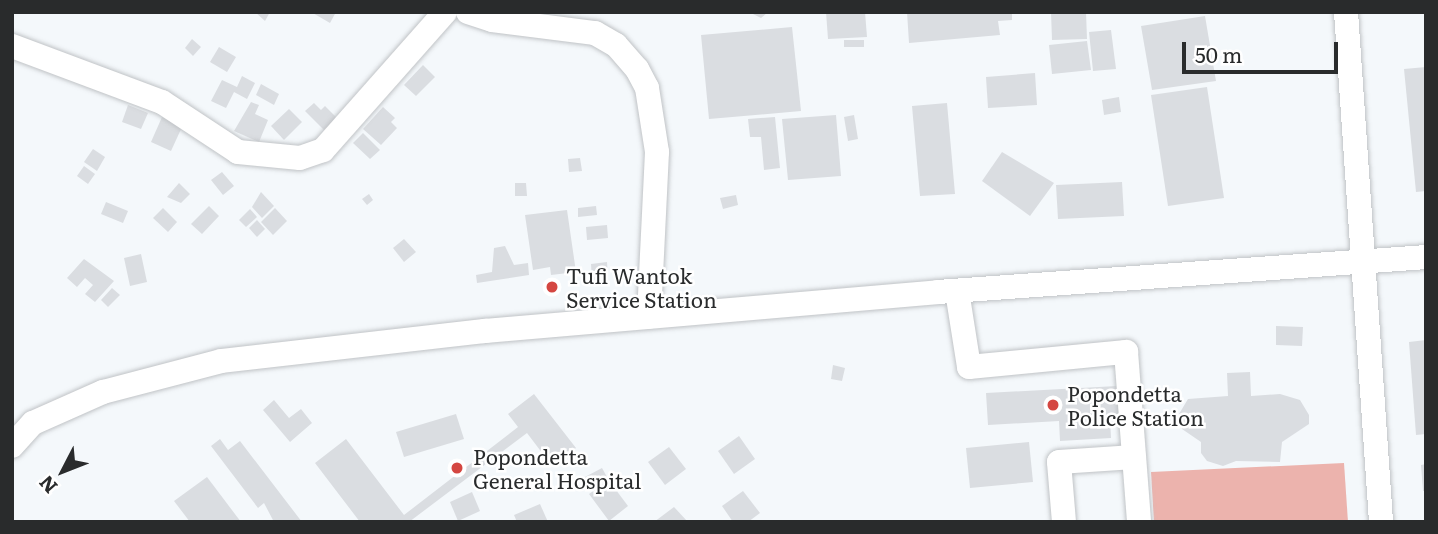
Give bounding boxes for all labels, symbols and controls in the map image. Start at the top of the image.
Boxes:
scale bar [1186,28,1342,72]
text: 50 m [1195,38,1242,69]
place label: Tufi Wantok Service Station [566,262,717,312]
marker: Tufi Wantok Service Station [544,279,560,295]
place label: Popondetta Police Station [1067,380,1204,430]
marker: Popondetta Police Station [1045,397,1061,413]
north arrow [28,436,98,506]
place label: Popondetta General Hospital [473,443,641,493]
marker: Popondetta General Hospital [447,458,467,478]
text: N [32,470,63,500]

